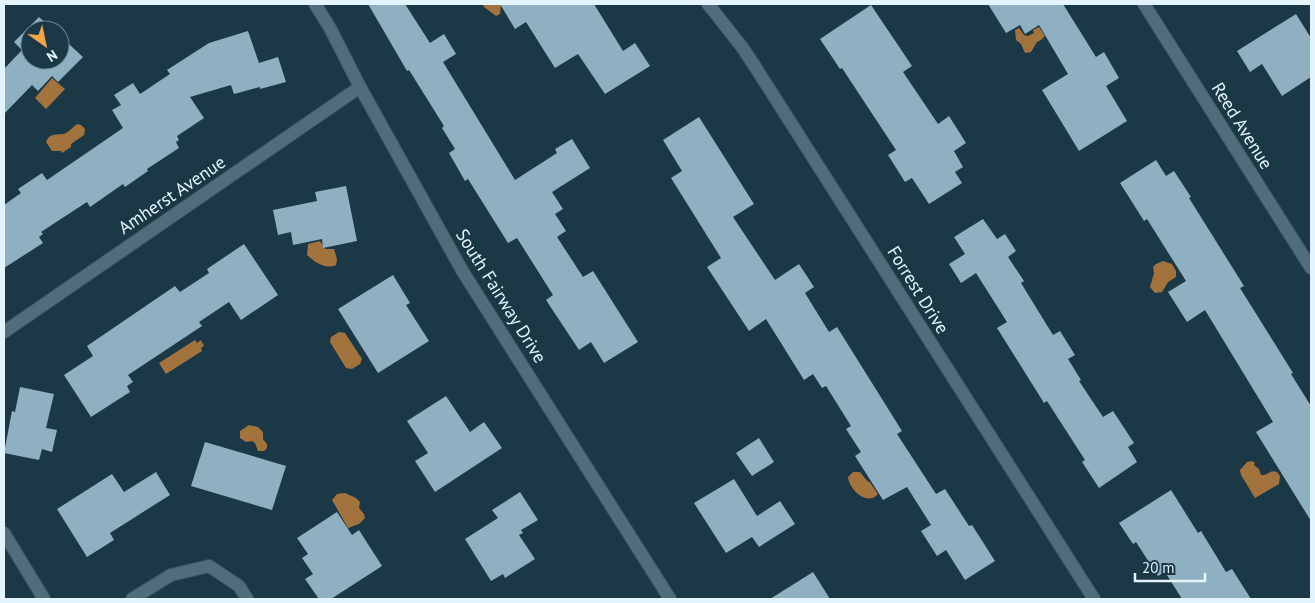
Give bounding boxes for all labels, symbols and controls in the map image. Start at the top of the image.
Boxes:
north arrow [20,20,70,70]
text: N [43,46,61,66]
street label: Reed Avenue [1207,78,1278,173]
street label: Amherst Avenue [114,150,230,239]
street label: South Fairway Drive [451,224,552,367]
street label: Forrest Drive [882,242,954,338]
scale bar [1135,550,1205,582]
text: 20 m [1142,558,1175,577]

